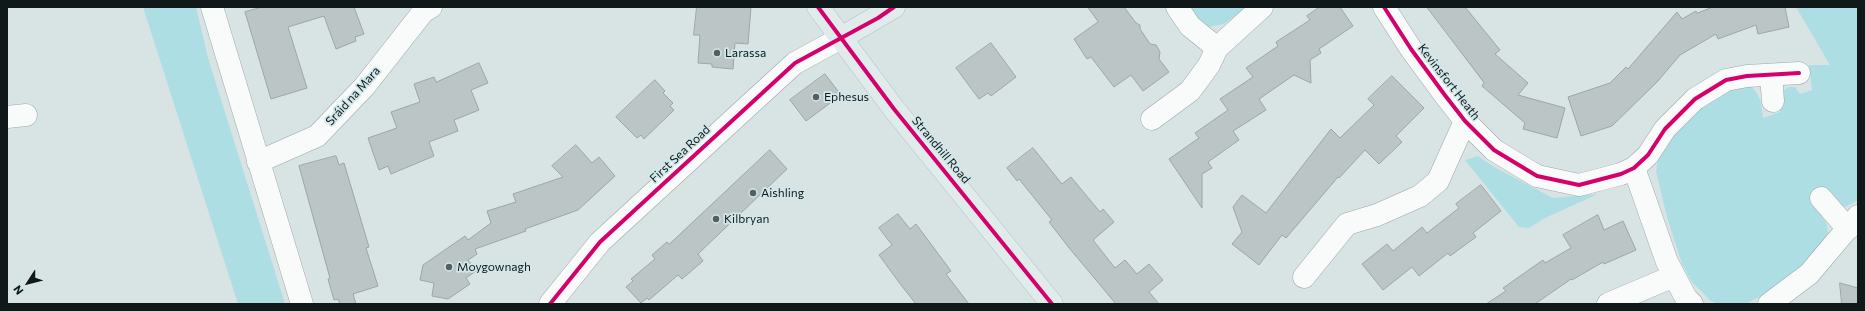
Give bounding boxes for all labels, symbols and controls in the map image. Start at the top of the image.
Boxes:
street label: Kevinsfort Heath [1415,41,1483,123]
place label: Larassa [725,46,766,60]
marker: Larassa [712,48,722,58]
street label: Sráid na Mara [323,64,383,128]
place label: Ephesus [824,90,869,104]
marker: Ephesus [811,92,821,102]
street label: Strandhill Road [909,114,973,186]
street label: First Sea Road [647,122,713,186]
place label: Aishling [761,186,804,200]
marker: Aishling [748,188,758,198]
place label: Kilbryan [724,212,769,226]
marker: Kilbryan [711,214,721,224]
place label: Moygownagh [457,260,531,274]
marker: Moygownagh [444,262,454,272]
north arrow [8,263,48,303]
text: N [10,283,26,298]

